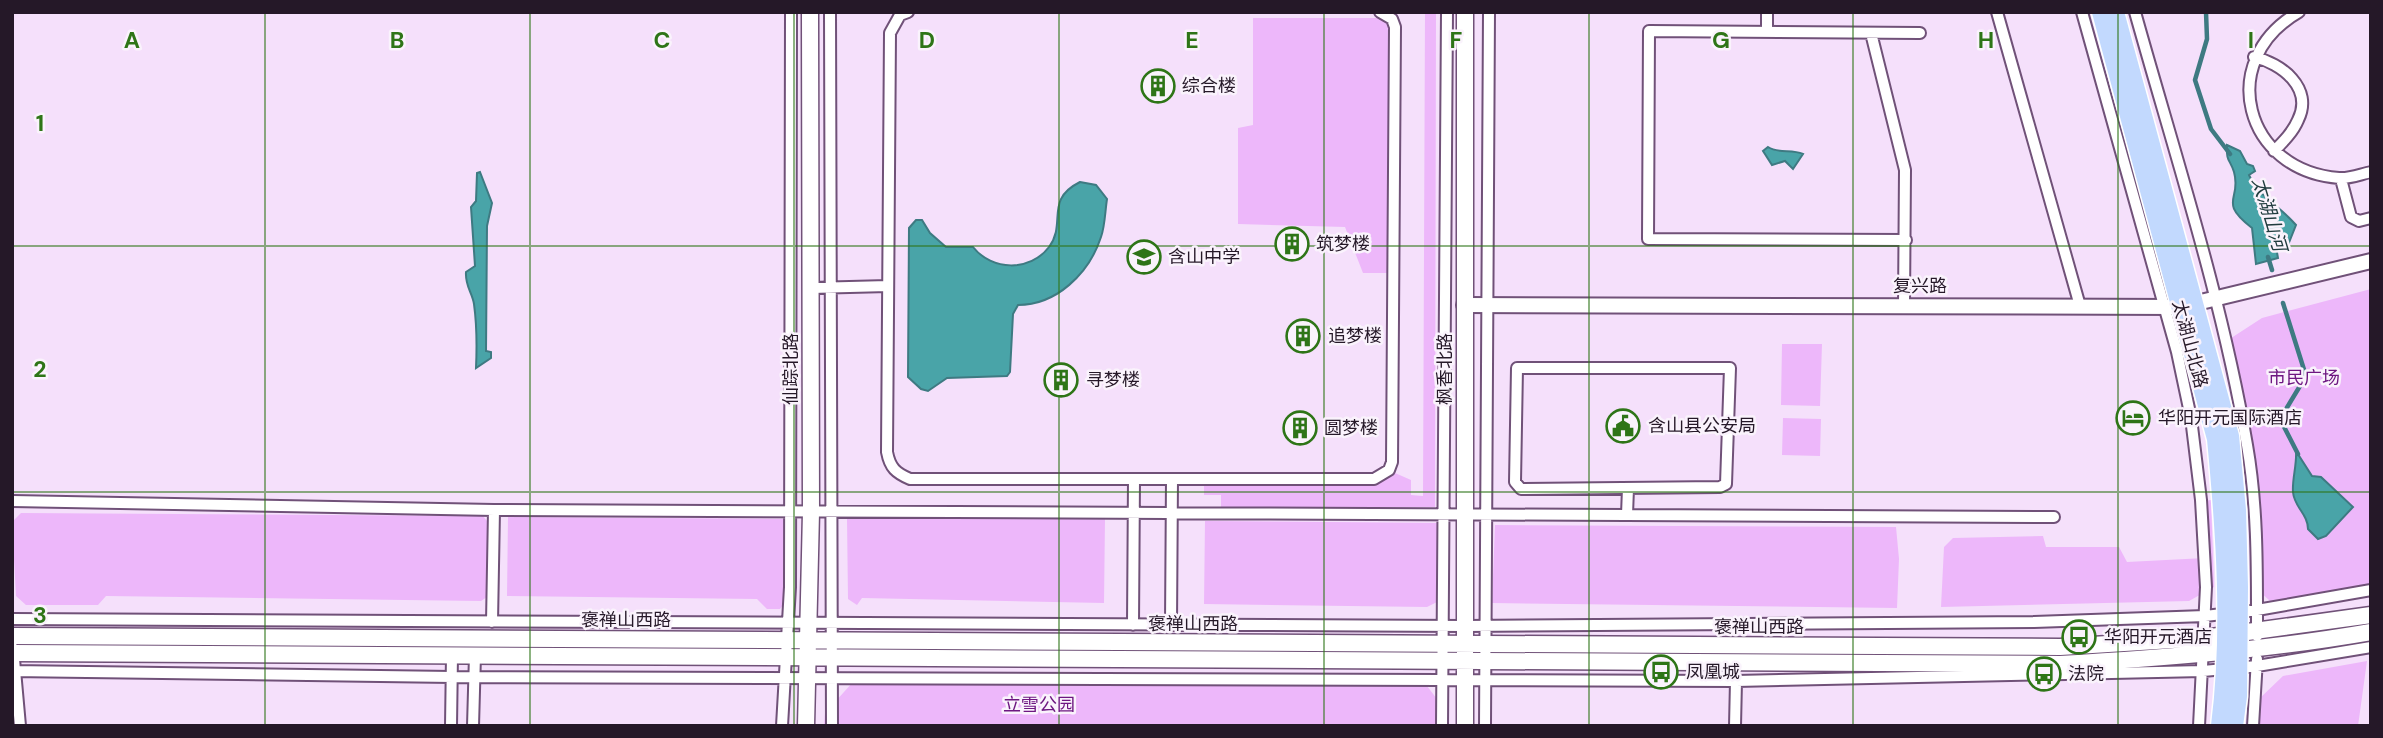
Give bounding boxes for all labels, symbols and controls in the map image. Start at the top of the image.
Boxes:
text: A [124,25,140,55]
text: B [390,25,404,55]
text: C [654,25,670,55]
text: D [919,25,935,55]
text: E [1185,25,1199,55]
text: F [1450,25,1463,55]
text: G [1712,25,1730,55]
text: H [1978,25,1994,55]
text: I [2248,25,2254,55]
building icon: 综合楼 [1139,67,1177,105]
place label: 综合楼 [1182,74,1236,98]
text: 1 [36,108,44,138]
water label: 太湖山河 [2246,174,2294,258]
building icon: 筑梦楼 [1273,225,1311,263]
place label: 筑梦楼 [1316,232,1370,256]
school or university icon: 含山中学 [1125,238,1163,276]
place label: 含山中学 [1168,245,1240,269]
street label: 复兴路 [1893,274,1947,298]
street label: 太湖山北路 [2167,297,2213,391]
building icon: 追梦楼 [1284,317,1322,355]
place label: 追梦楼 [1328,324,1382,348]
street label: 仙踪北路 [779,333,803,405]
street label: 枫香北路 [1433,333,1457,405]
text: 2 [33,354,47,384]
building icon: 寻梦楼 [1042,361,1080,399]
park label: 市民广场 [2268,366,2340,390]
place label: 寻梦楼 [1086,368,1140,392]
hotel icon: 华阳开元国际酒店 [2114,399,2152,437]
place label: 华阳开元国际酒店 [2158,406,2302,430]
public building icon: 含山县公安局 [1604,407,1642,445]
building icon: 圆梦楼 [1281,409,1319,447]
place label: 含山县公安局 [1648,414,1756,438]
place label: 圆梦楼 [1324,416,1378,440]
text: 3 [33,600,47,630]
street label: 褒禅山西路 [581,608,671,632]
street label: 褒禅山西路 [1148,612,1238,636]
street label: 褒禅山西路 [1714,615,1804,639]
bus stop icon: 华阳开元酒店 [2060,618,2098,656]
place label: 华阳开元酒店 [2104,625,2212,649]
bus stop icon: 凤凰城 [1642,653,1680,691]
bus stop icon: 法院 [2025,655,2063,693]
place label: 凤凰城 [1686,660,1740,684]
place label: 法院 [2068,662,2104,686]
park label: 立雪公园 [1003,693,1075,717]

